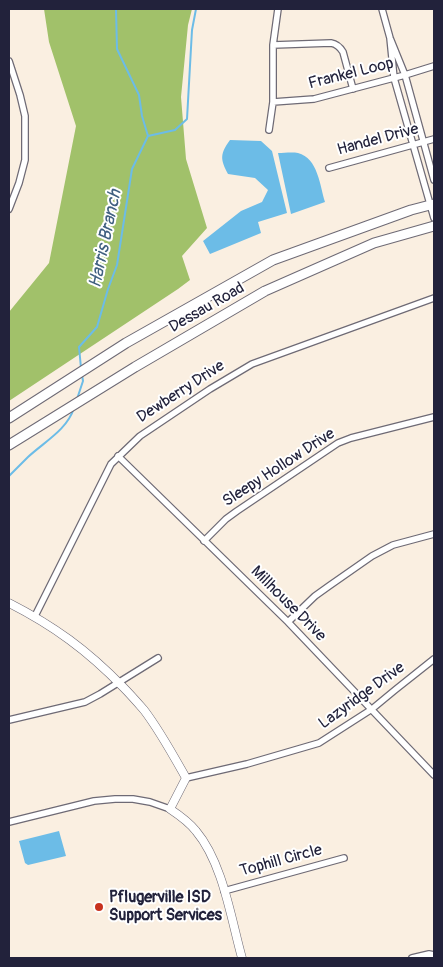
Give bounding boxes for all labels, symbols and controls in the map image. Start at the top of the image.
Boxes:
street label: Frankel Loop [306,54,396,94]
street label: Handel Drive [335,120,421,160]
water label: Harris Branch [85,188,127,290]
street label: Dessau Road [166,279,248,337]
street label: Dewberry Drive [134,357,228,427]
street label: Sleepy Hollow Drive [219,425,339,511]
street label: Millhouse Drive [246,562,330,646]
street label: Lazyridge Drive [315,658,409,734]
street label: Tophill Circle [238,841,324,881]
place label: Pflugerville ISD Support Services [109,888,222,926]
marker: Pflugerville ISD Support Services [93,901,105,913]

